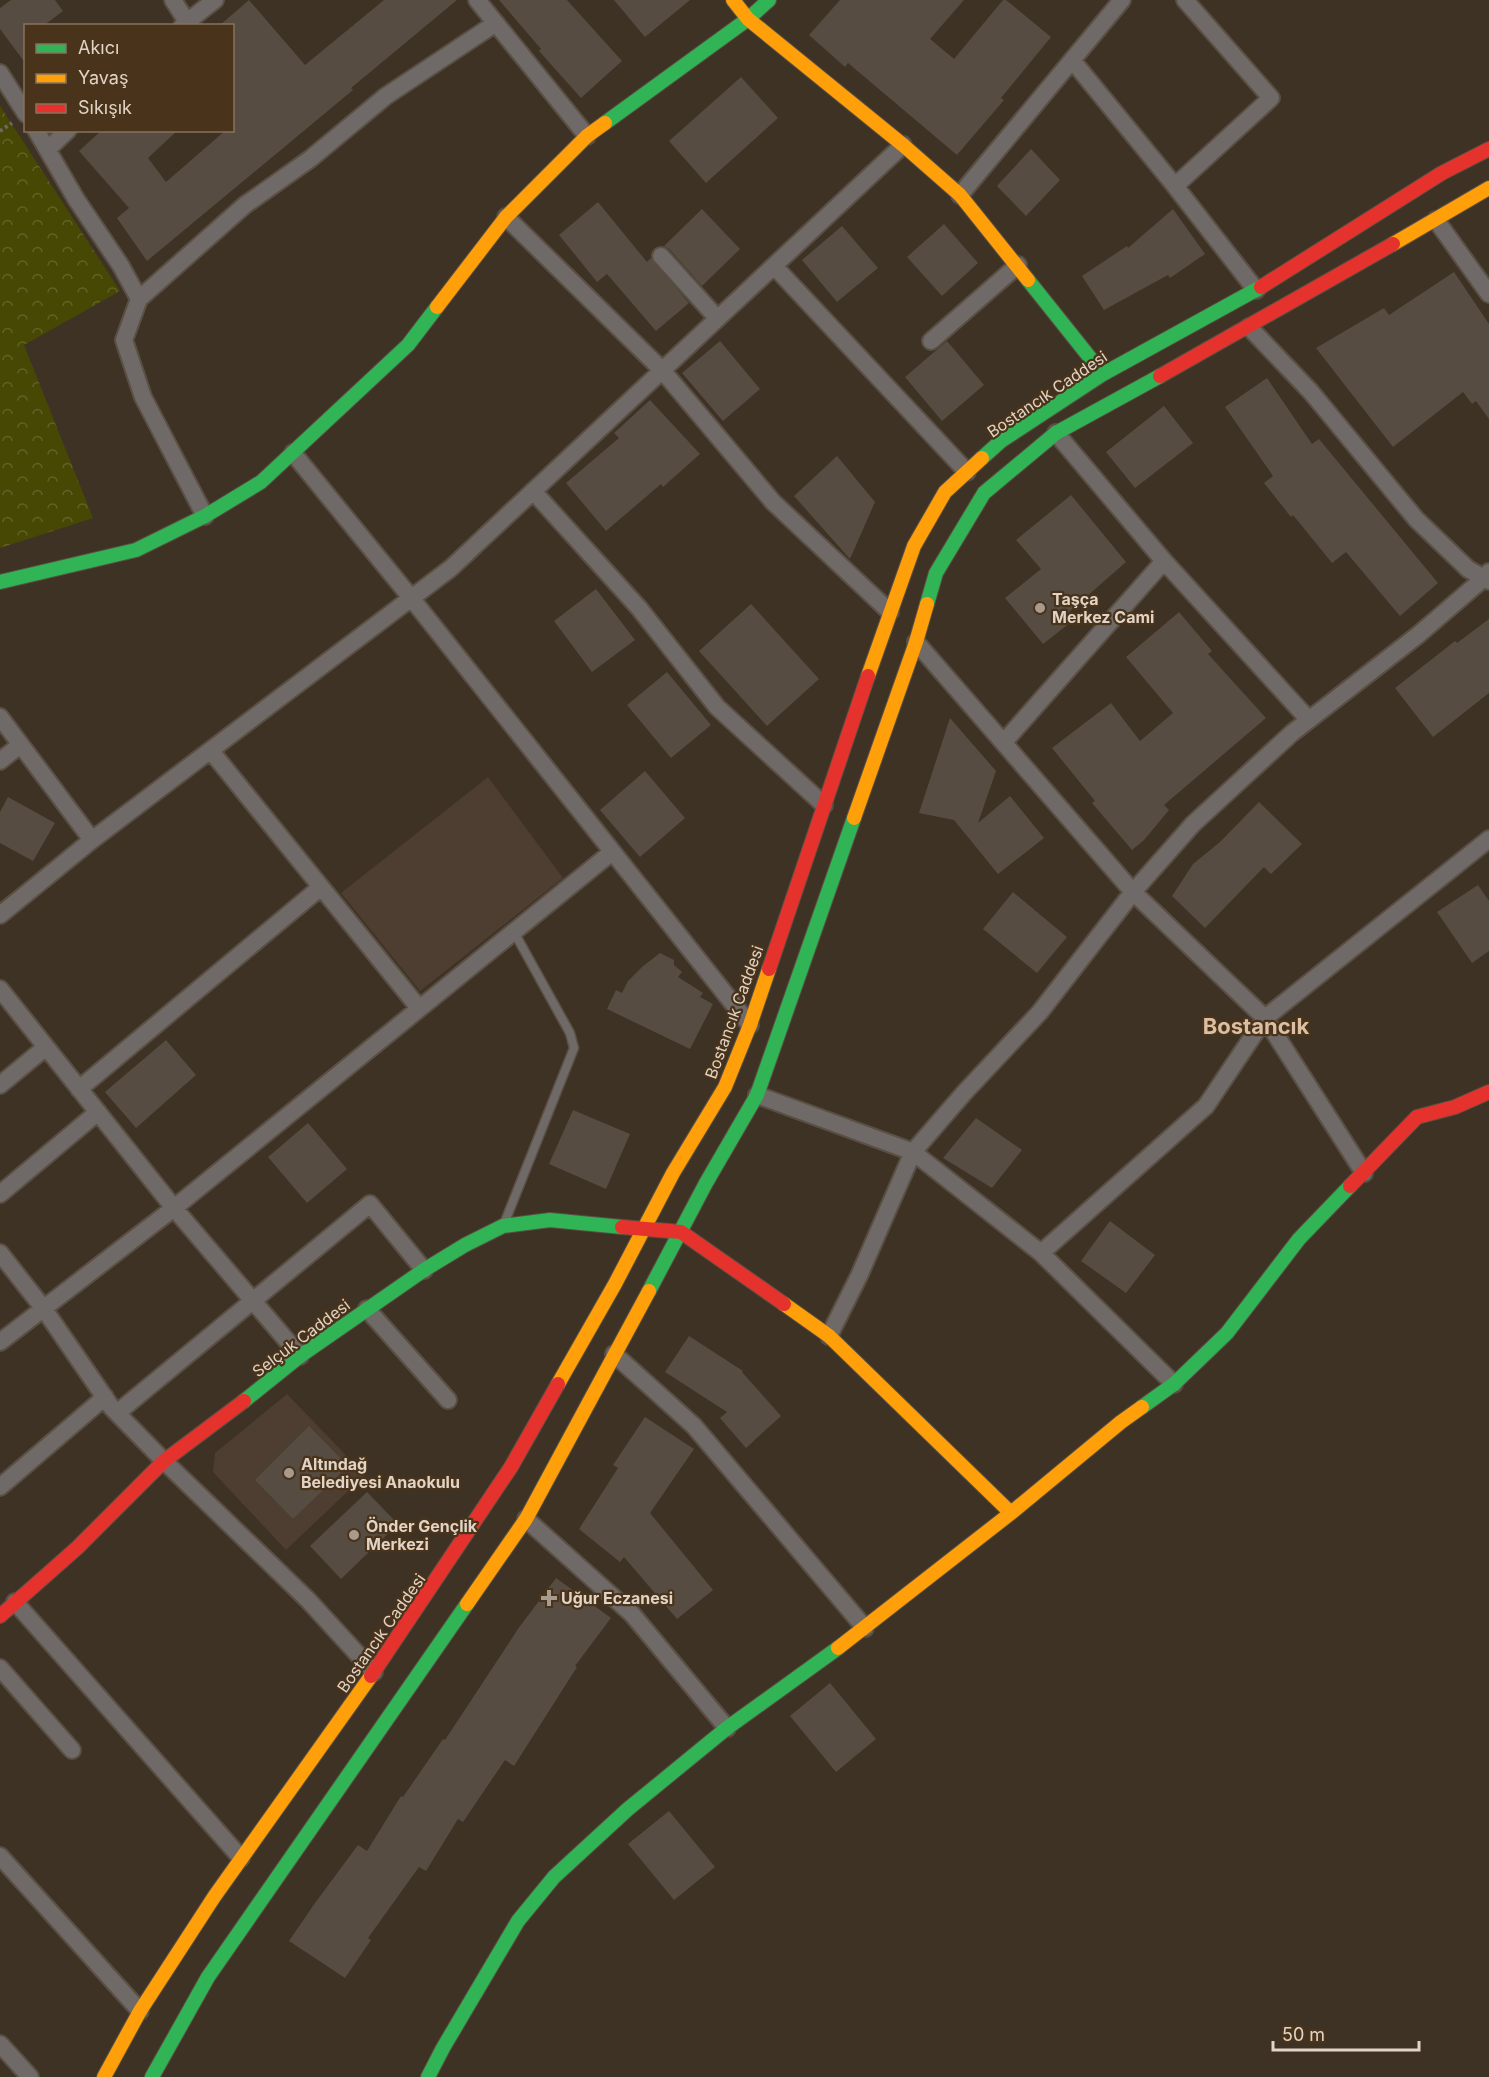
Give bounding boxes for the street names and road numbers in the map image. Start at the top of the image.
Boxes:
street label: Bostancık Caddesi [983,346,1111,442]
street label: Bostancık Caddesi [701,943,767,1081]
street label: Selçuk Caddesi [248,1295,354,1381]
street label: Bostancık Caddesi [333,1570,429,1696]

